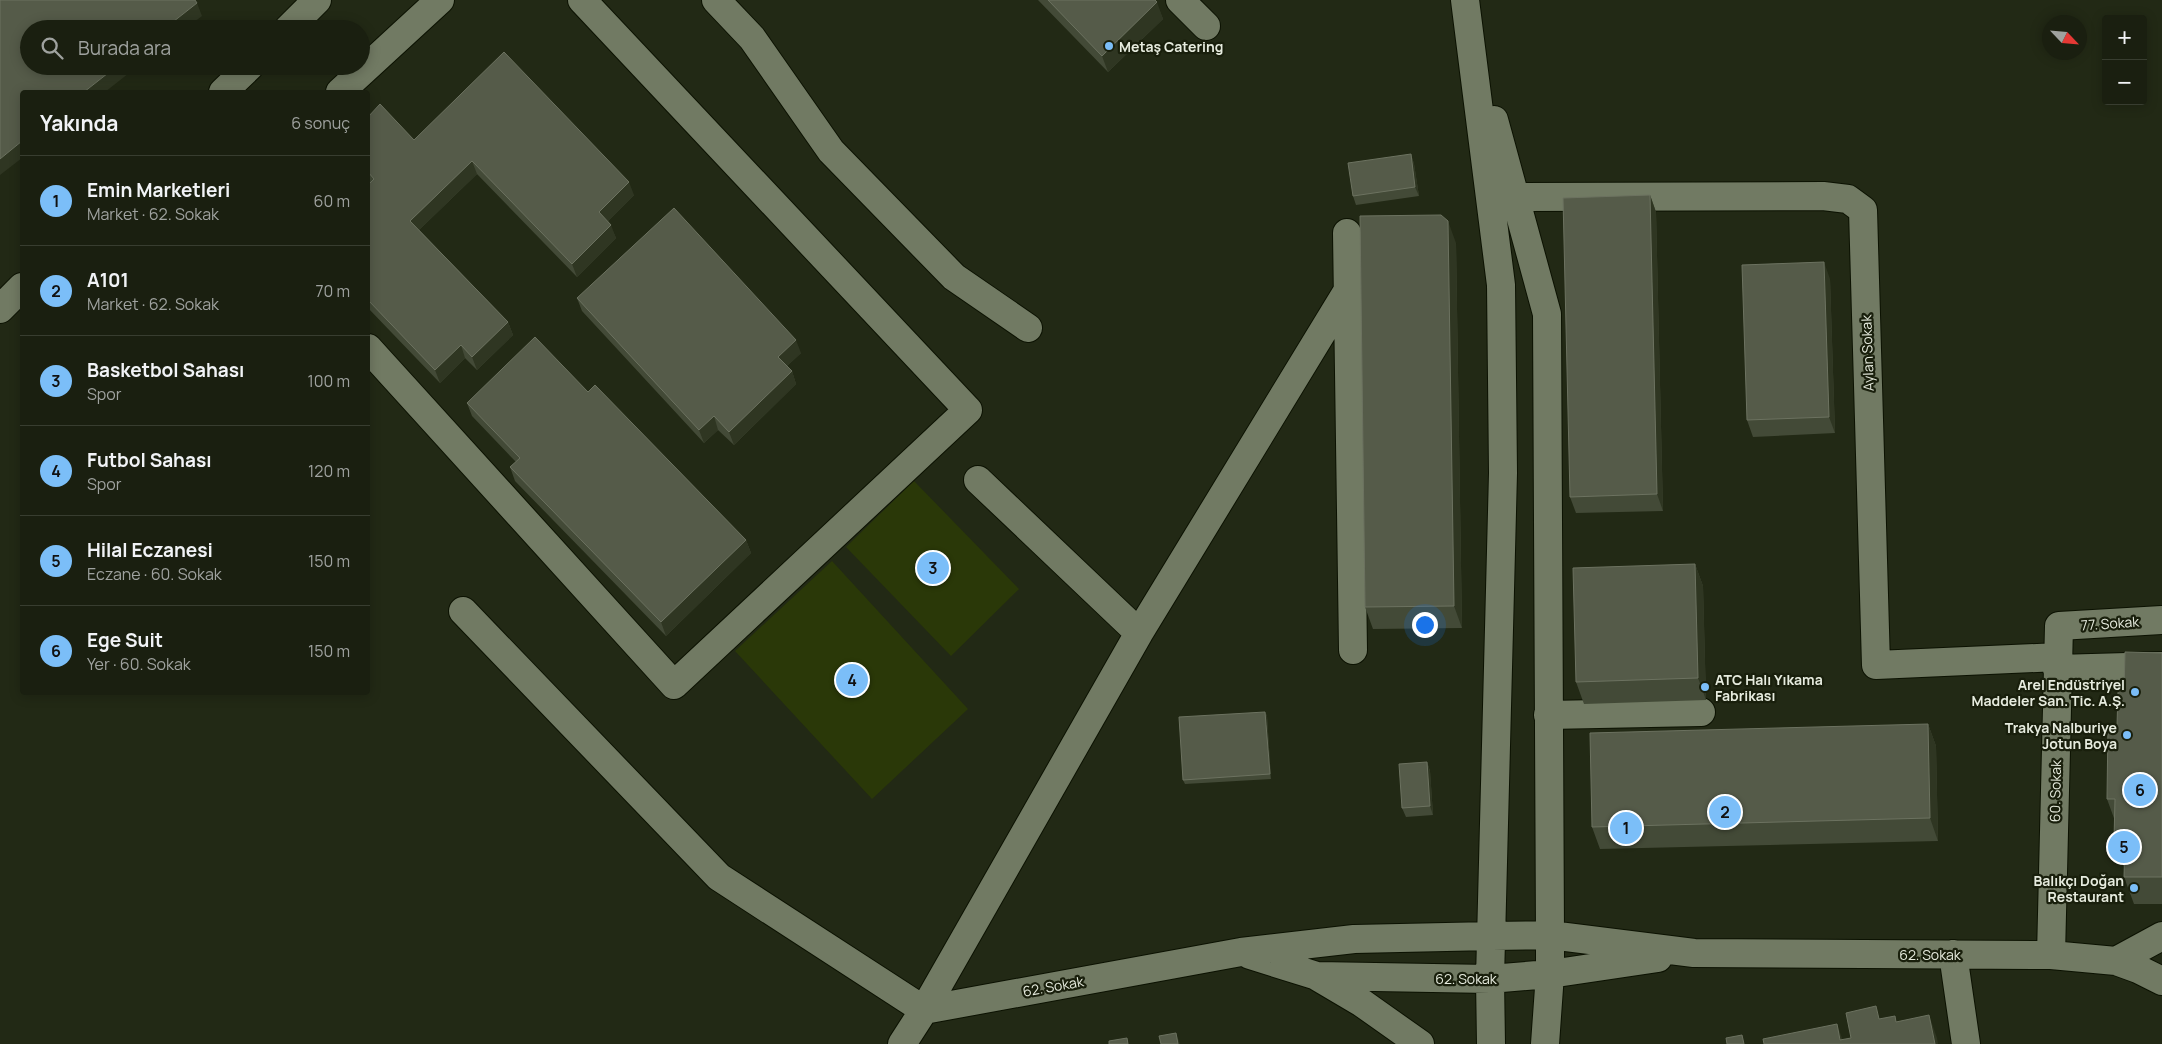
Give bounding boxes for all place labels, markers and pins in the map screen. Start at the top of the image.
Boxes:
place label: Metaş Catering [1119,37,1223,56]
marker: Metaş Catering [1103,40,1115,52]
pin: 3 [917,549,949,587]
pin: 4 [836,661,868,699]
place label: ATC Halı Yıkama Fabrikası [1715,670,1823,705]
place label: Arel Endüstriyel Maddeler San. Tic. A.Ş. [1971,675,2125,710]
marker: ATC Halı Yıkama Fabrikası [1699,681,1711,693]
marker: Arel Endüstriyel Maddeler San. Tic. A.Ş. [2129,686,2141,698]
place label: Trakya Nalburiye Jotun Boya [2005,718,2117,753]
marker: Trakya Nalburiye Jotun Boya [2121,729,2133,741]
pin: 6 [2124,771,2156,809]
pin: 2 [1709,793,1741,831]
pin: 1 [1610,809,1642,847]
pin: 5 [2108,828,2140,866]
place label: Balıkçı Doğan Restaurant [2033,871,2124,906]
marker: Balıkçı Doğan Restaurant [2128,882,2140,894]

